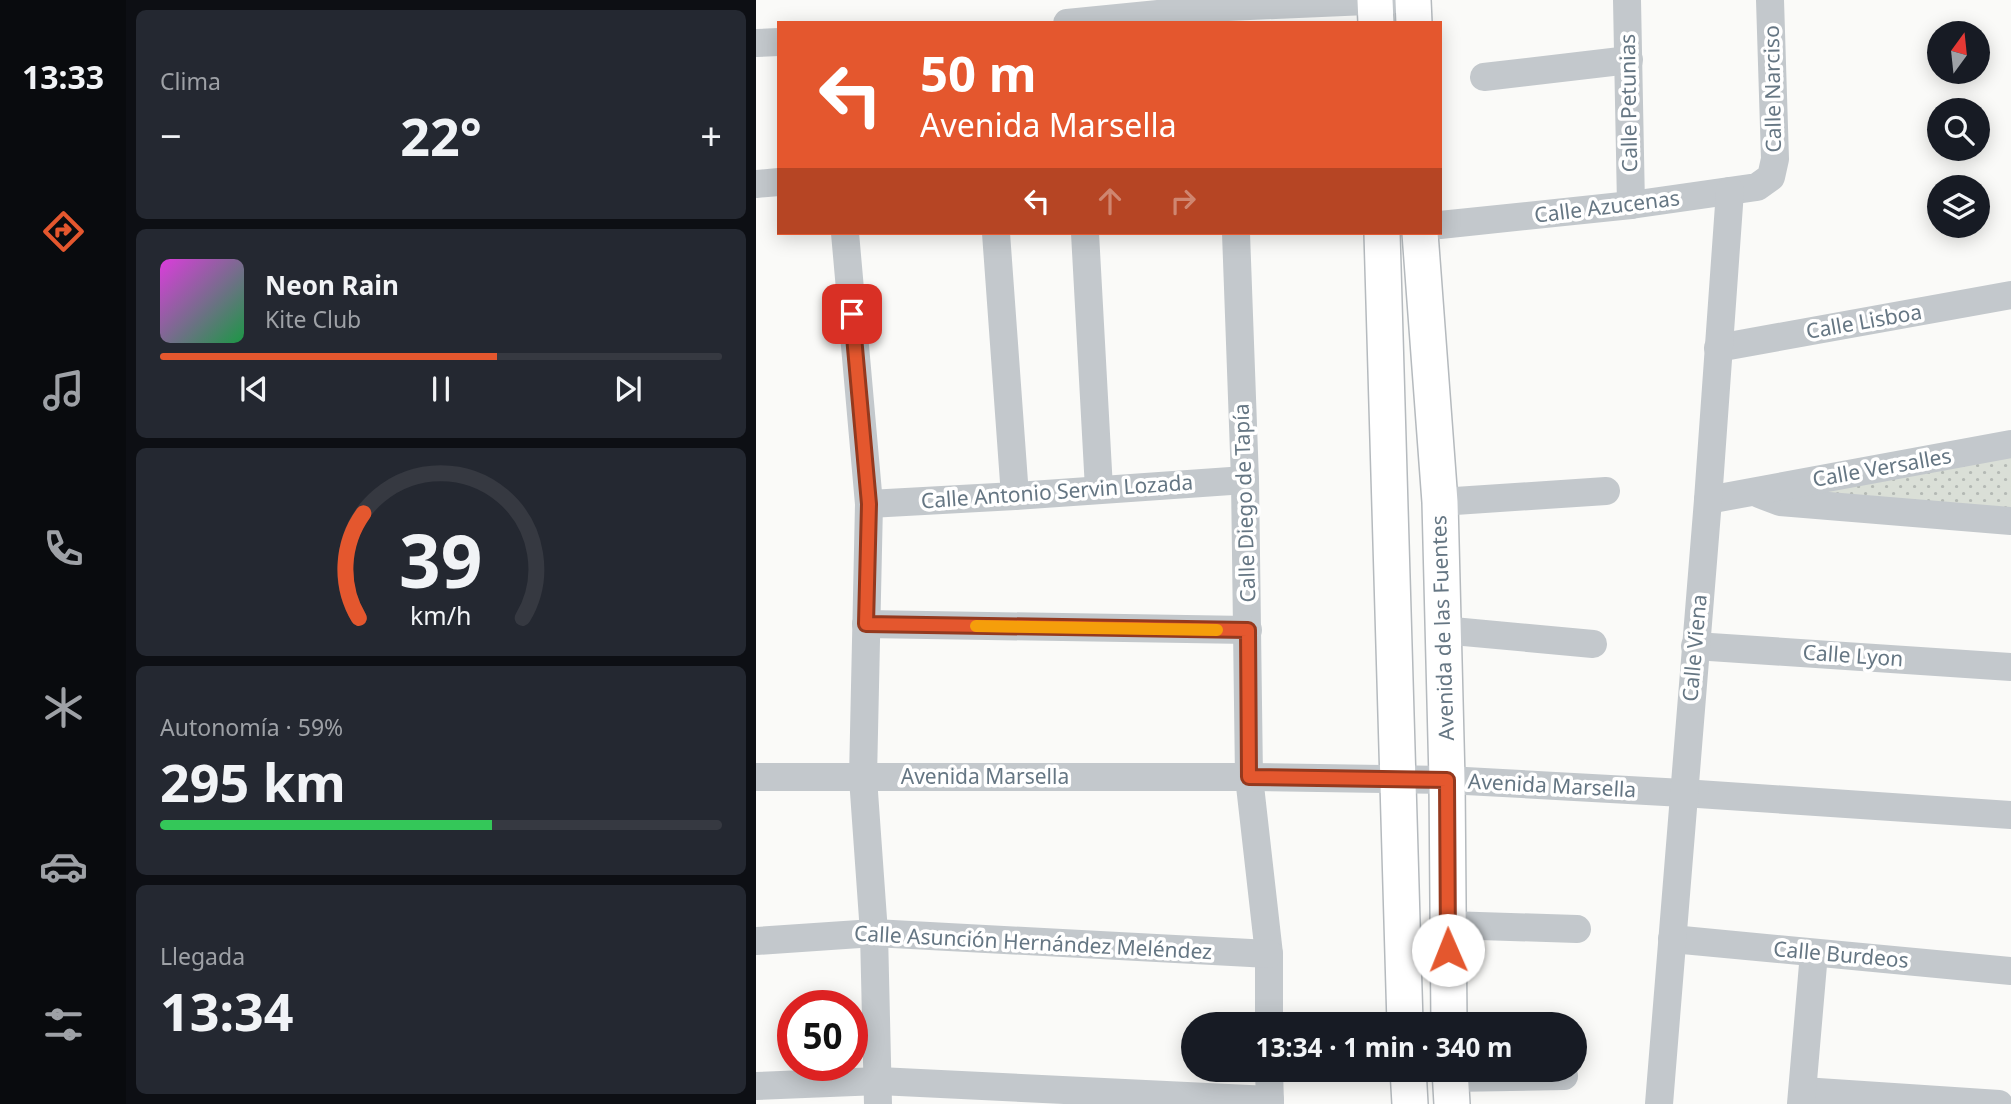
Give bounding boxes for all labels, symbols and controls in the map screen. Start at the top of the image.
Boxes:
north arrow [1927,21,1990,84]
map controls [1927,21,1990,238]
street label: Calle Narciso [1757,25,1787,153]
street label: Calle Petunias [1613,34,1643,173]
text: 50 m [920,40,1037,106]
icon: left [805,49,896,140]
text: 13:33 [22,55,104,98]
text: Clima [160,65,221,97]
button: search [1927,98,1990,161]
text: 22° [400,100,482,171]
text: Avenida Marsella [920,103,1177,146]
text: − [160,109,182,161]
text: + [700,109,722,161]
button: layers [1927,175,1990,238]
icon: left [1018,182,1056,220]
icon: ahead [1091,182,1129,220]
icon: right [1164,182,1202,220]
street label: Calle Azucenas [1533,183,1681,229]
icon: directions [39,207,88,256]
text: Neon Rain [265,267,399,303]
pin [822,284,882,344]
icon: arrive [833,295,871,333]
street label: Calle Lisboa [1804,297,1924,345]
text: Kite Club [265,303,361,335]
icon: music [39,366,88,415]
icon: previous [235,370,273,408]
icon: pause [422,370,460,408]
icon: next [609,370,647,408]
street label: Calle Diego de Tapía [1227,403,1261,603]
street label: Calle Versalles [1810,441,1953,493]
street label: Calle Antonio Servin Lozada [920,468,1194,514]
text: 39 [399,510,483,609]
street label: Avenida de las Fuentes [1424,515,1460,741]
icon: phone [39,524,88,573]
street label: Calle Viena [1675,593,1713,703]
text: km/h [410,598,472,632]
street label: Calle Lyon [1802,638,1904,672]
icon: climate [39,683,88,732]
text: Autonomía · 59% [160,711,343,743]
text: 295 km [160,746,346,817]
street label: Avenida Marsella [901,762,1069,790]
street label: Avenida Marsella [1467,767,1637,803]
icon: car [39,842,88,891]
position arrow [1411,913,1485,987]
street label: Calle Asunción Hernández Meléndez [853,919,1213,965]
street label: Calle Burdeos [1772,934,1910,974]
text: Llegada [160,940,245,972]
text: 13:34 [160,975,294,1046]
speed limit sign: 50 [777,990,868,1081]
icon: filters [39,1000,88,1049]
text: 13:34 · 1 min · 340 m [1256,1029,1512,1065]

